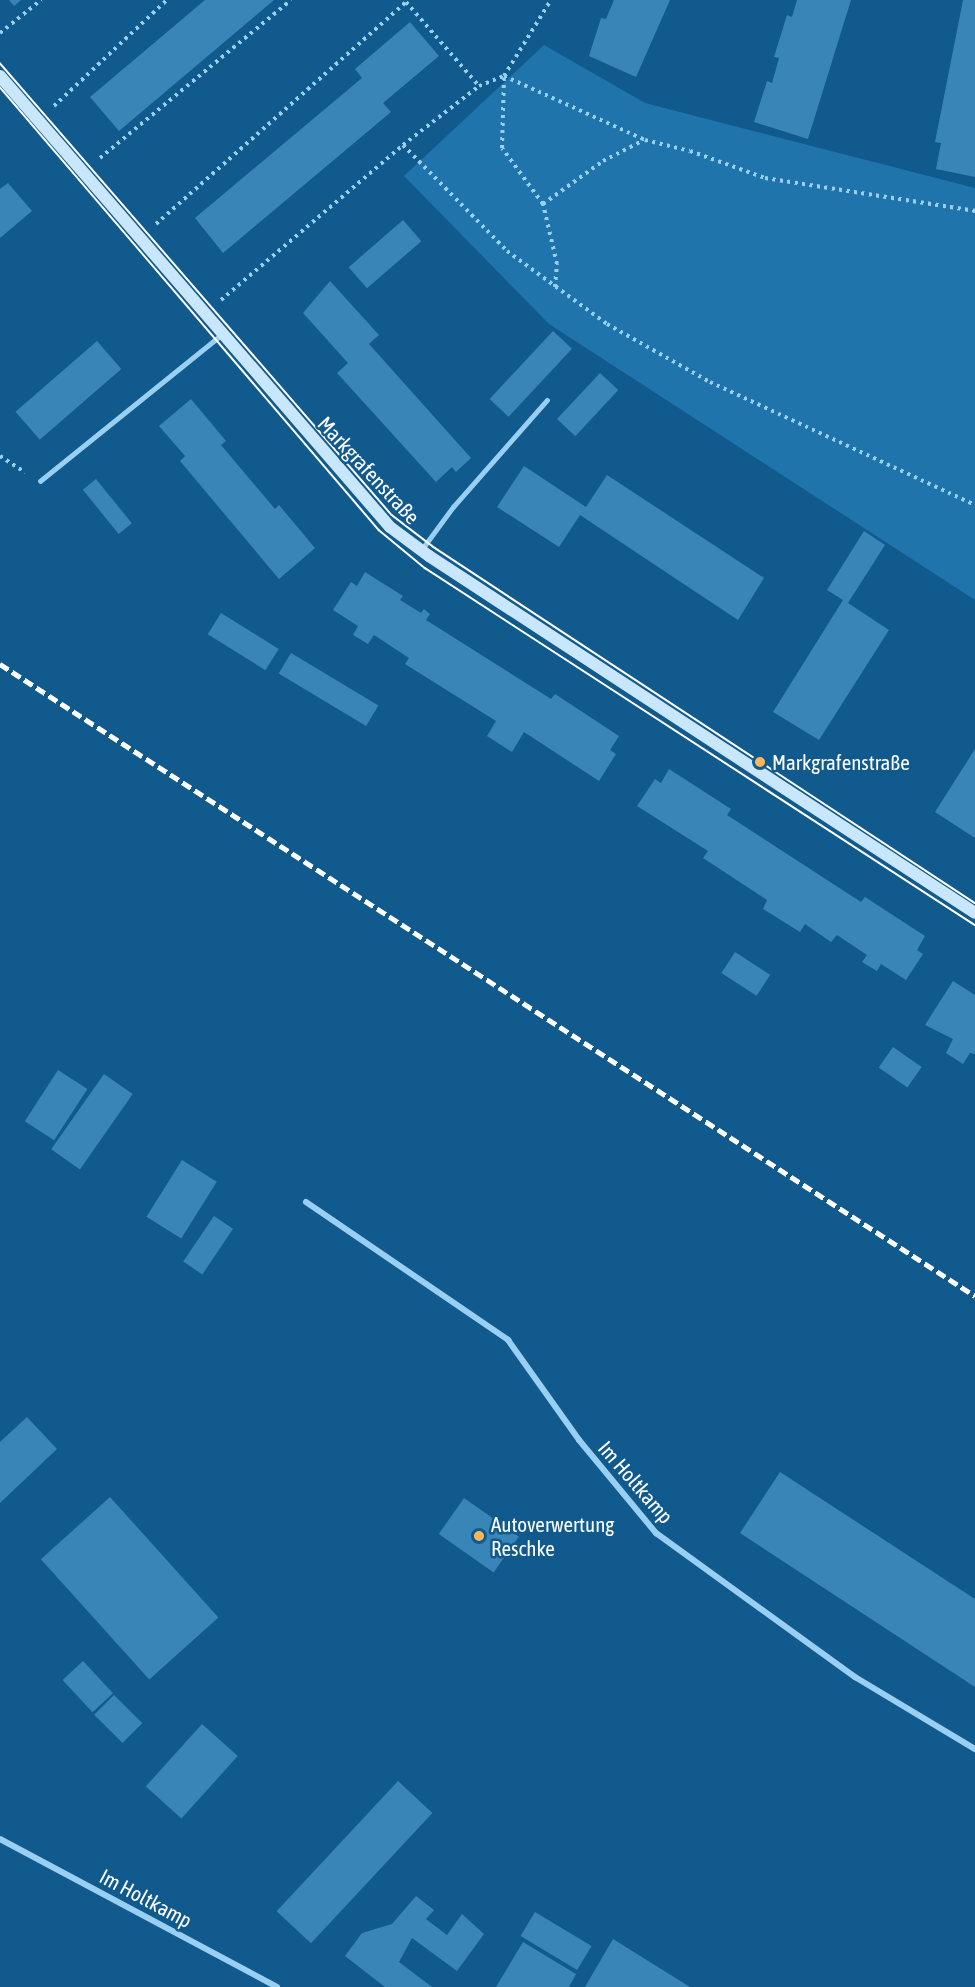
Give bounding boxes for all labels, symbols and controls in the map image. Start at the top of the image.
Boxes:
street label: Markgrafenstraße [313,411,425,529]
place label: Markgrafenstraße [772,749,910,775]
marker: Markgrafenstraße [753,755,767,769]
street label: Im Holtkamp [593,1436,679,1528]
place label: Autoverwertung Reschke [491,1511,614,1561]
marker: Autoverwertung Reschke [472,1529,486,1543]
street label: Im Holtkamp [95,1863,197,1933]

